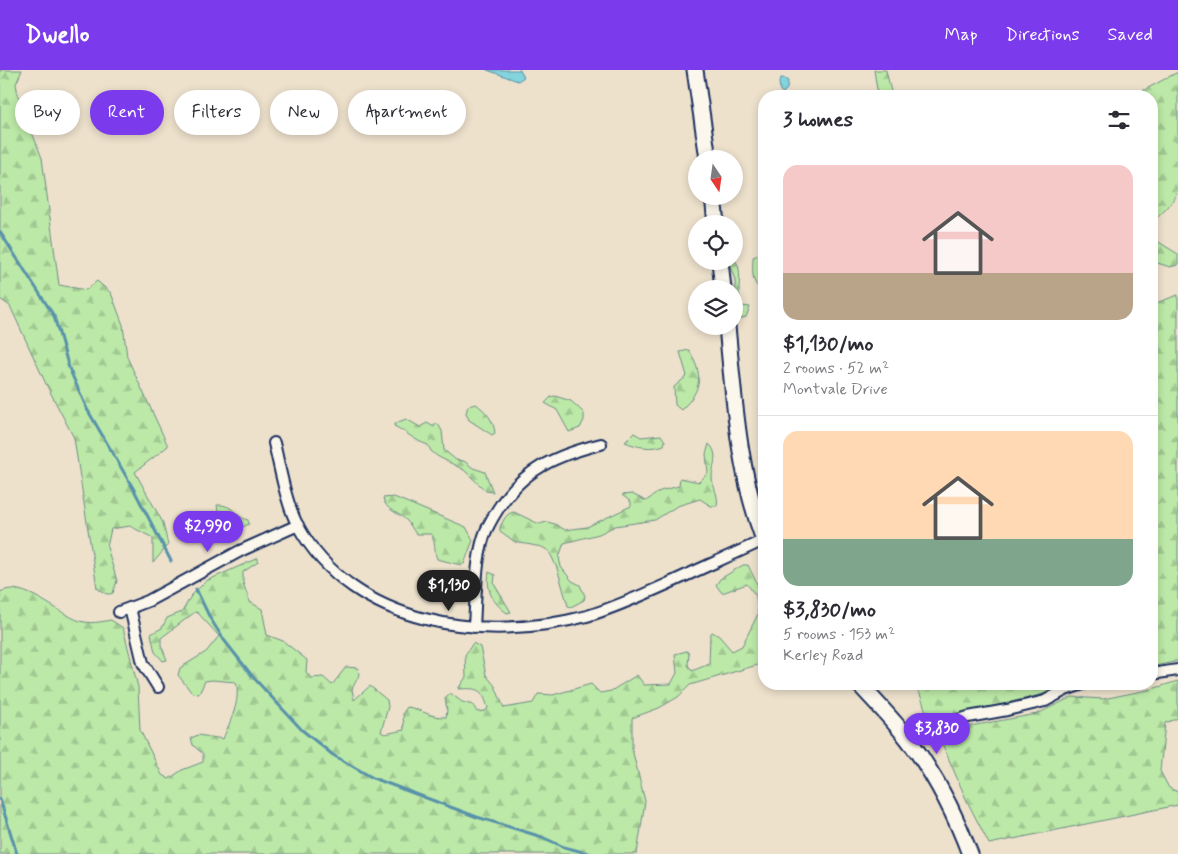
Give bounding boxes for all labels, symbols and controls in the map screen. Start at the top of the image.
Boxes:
text: Dwello [25,20,90,51]
text: Map [945,23,978,47]
text: Directions [1006,23,1080,47]
text: Saved [1108,23,1153,47]
chip: Buy [15,90,80,135]
chip: Rent [90,90,164,135]
chip: Filters [174,90,260,135]
chip: New [270,90,338,135]
chip: Apartment [348,90,466,135]
text: 3 homes [783,106,853,134]
icon: filters [1105,106,1133,134]
north arrow [688,150,742,205]
map controls [688,150,743,335]
icon: home [913,198,1003,288]
button: locate [688,215,743,270]
button: layers [688,280,743,335]
text: $1,130/mo [783,330,873,358]
text: 2 rooms · 52 m² [783,358,889,379]
text: Montvale Drive [783,379,888,400]
icon: home [913,463,1003,553]
pin: $2,990 [167,510,249,553]
text: $2,990 [184,516,232,537]
pin: $1,130 [408,570,490,612]
text: $1,130 [428,575,470,596]
text: $3,830/mo [783,596,876,624]
text: 5 rooms · 153 m² [783,624,895,645]
text: Kerley Road [783,645,863,666]
pin: $3,830 [896,712,978,755]
text: $3,830 [915,718,959,739]

